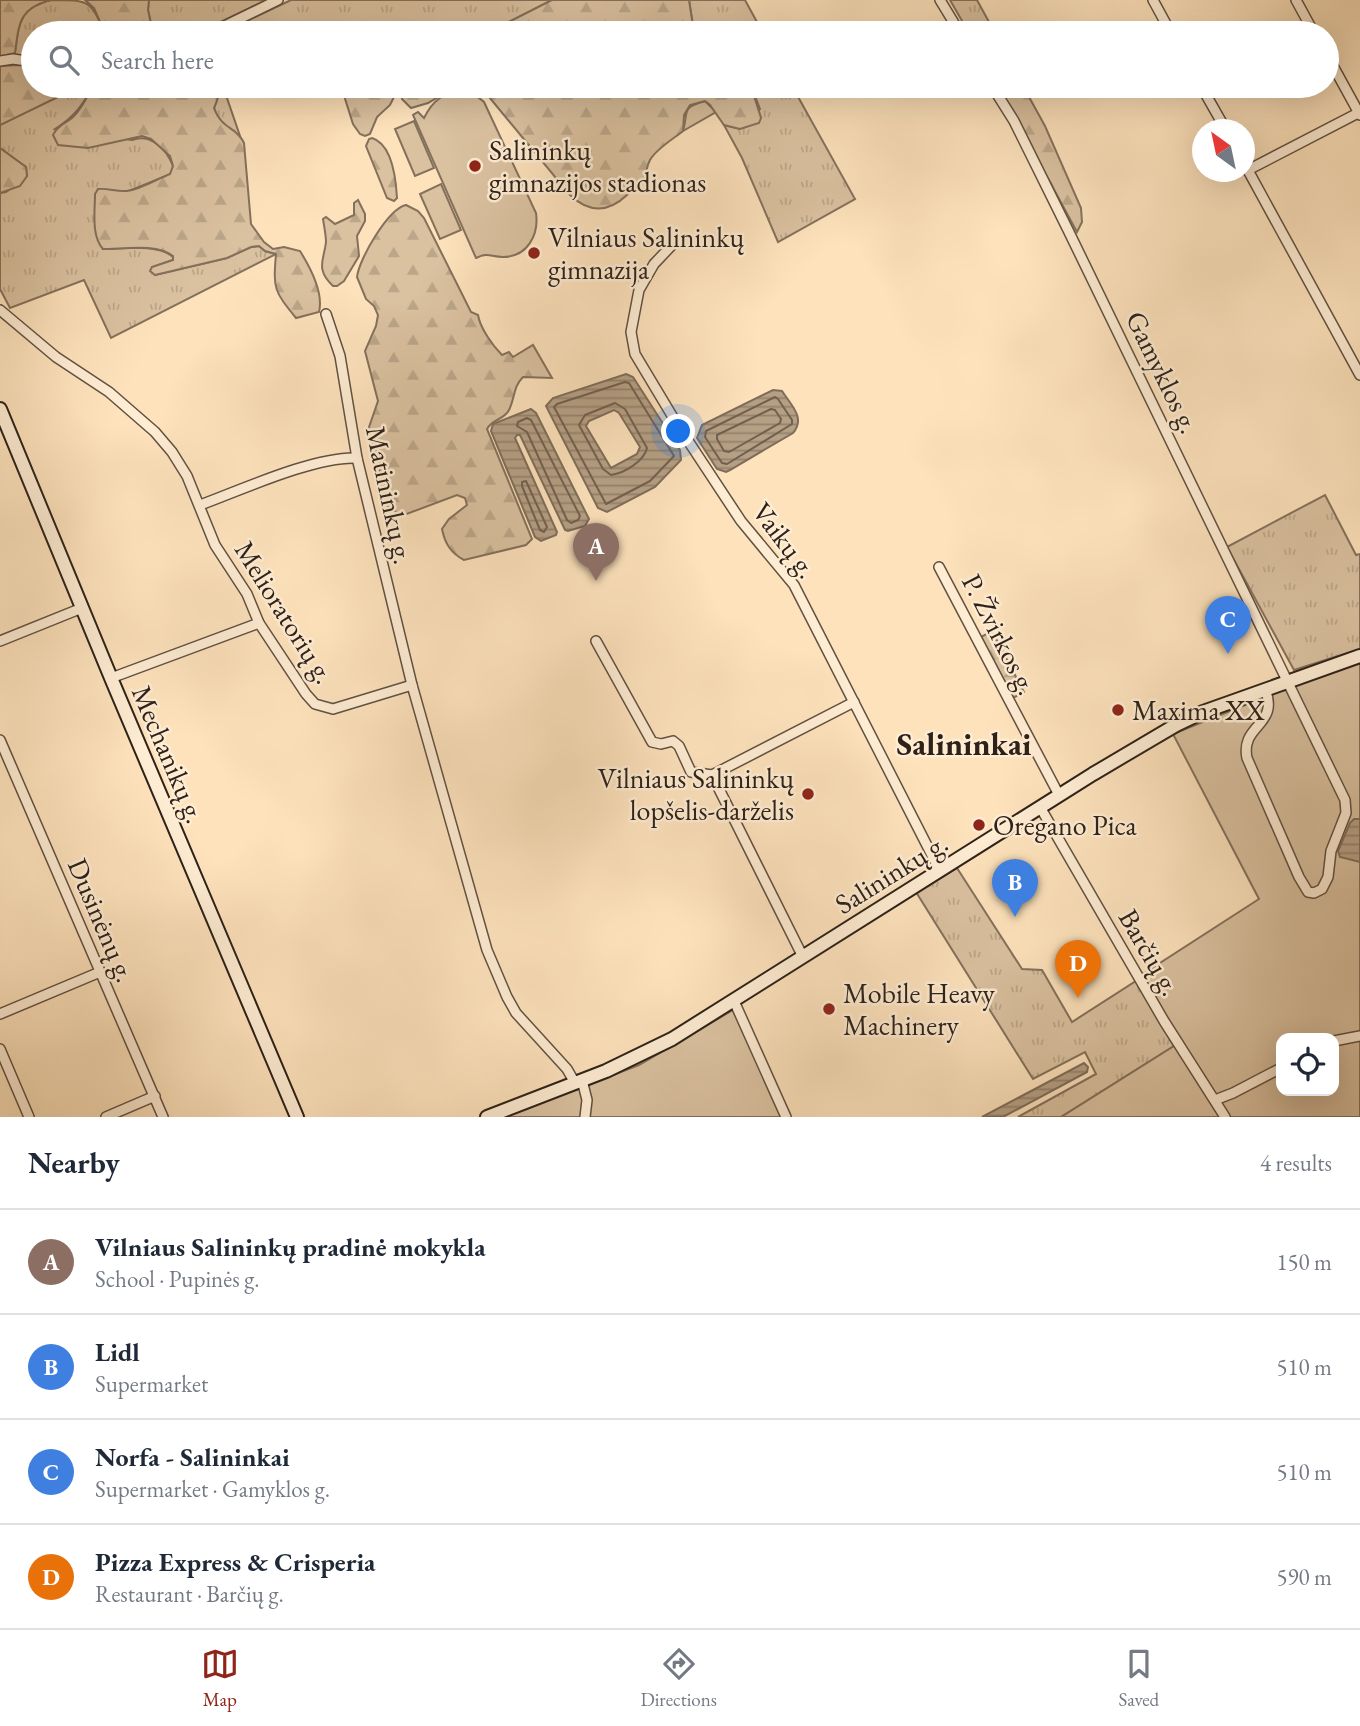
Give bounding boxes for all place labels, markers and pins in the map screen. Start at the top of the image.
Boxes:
place label: Salininkų gimnazijos stadionas [489,132,706,200]
marker: Salininkų gimnazijos stadionas [467,158,483,174]
place label: Vilniaus Salininkų gimnazija [548,219,744,287]
marker: Vilniaus Salininkų gimnazija [526,245,542,261]
pin: A [573,523,619,581]
pin: C [1205,596,1251,654]
place label: Maxima XX [1132,692,1265,728]
marker: Maxima XX [1110,702,1126,718]
place label: Vilniaus Salininkų lopšelis-darželis [598,760,794,828]
marker: Vilniaus Salininkų lopšelis-darželis [800,786,816,802]
place label: Oregano Pica [993,807,1138,843]
marker: Oregano Pica [971,817,987,833]
pin: B [992,859,1038,917]
pin: D [1055,940,1101,998]
place label: Mobile Heavy Machinery [843,975,996,1043]
marker: Mobile Heavy Machinery [821,1001,837,1017]

